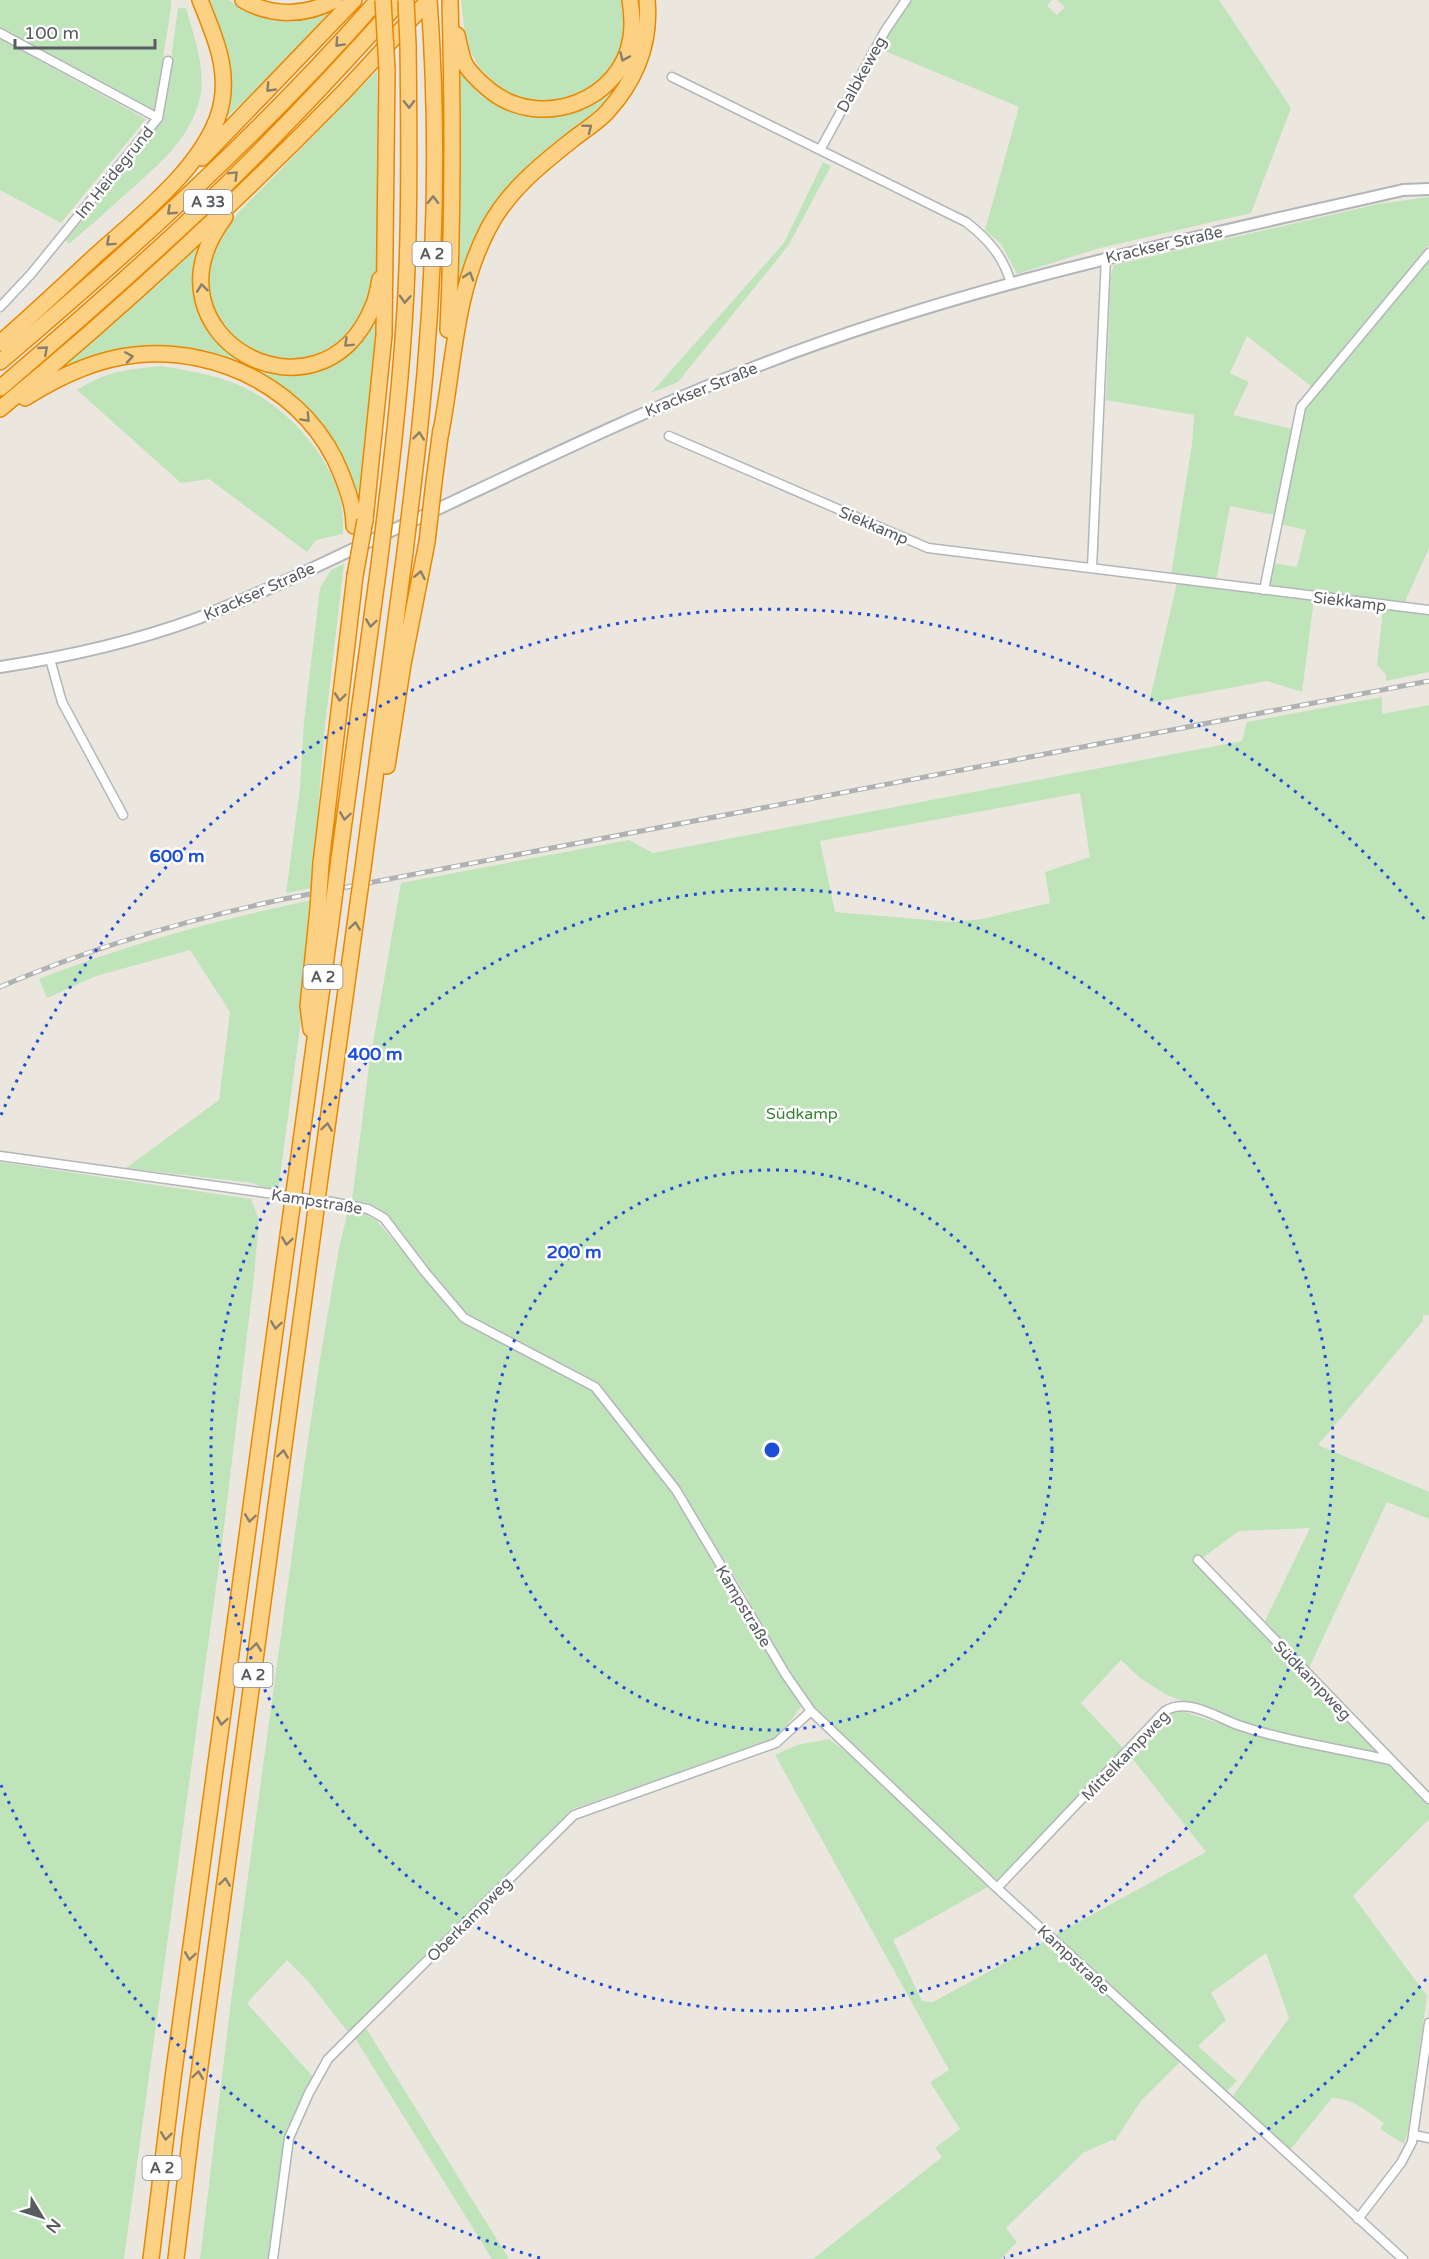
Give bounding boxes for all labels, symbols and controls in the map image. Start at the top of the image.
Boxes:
scale bar [15,12,154,50]
text: 100 m [24,22,79,44]
street label: Dalbkeweg [833,33,891,116]
one-way arrow [335,36,346,47]
one-way arrow [619,50,631,61]
one-way arrow [267,81,278,92]
one-way arrow [403,99,415,108]
street label: Im Heidegrund [71,122,158,223]
one-way arrow [581,124,592,135]
one-way arrow [227,172,238,183]
road number: A 33 [184,190,232,214]
one-way arrow [427,195,439,204]
one-way arrow [167,203,178,214]
street label: Krackser Straße [1104,222,1225,268]
one-way arrow [106,235,117,246]
road number: A 2 [412,242,452,266]
one-way arrow [462,271,474,282]
one-way arrow [196,283,209,292]
one-way arrow [399,294,412,303]
one-way arrow [344,336,355,347]
one-way arrow [37,346,48,357]
one-way arrow [124,351,133,363]
street label: Krackser Straße [642,358,761,422]
one-way arrow [299,411,310,421]
one-way arrow [412,432,425,441]
street label: Siekkamp [836,502,911,550]
street label: Krackser Straße [201,558,318,625]
one-way arrow [413,570,426,580]
street label: Siekkamp [1312,588,1388,616]
one-way arrow [366,618,378,627]
one-way arrow [335,692,347,701]
one-way arrow [340,811,352,820]
text: 600 m [149,845,205,867]
one-way arrow [348,921,361,931]
road number: A 2 [304,965,342,989]
text: 400 m [347,1043,403,1065]
park label: Südkamp [766,1104,838,1124]
one-way arrow [321,1122,333,1131]
street label: Kampstraße [270,1185,364,1219]
one-way arrow [282,1236,294,1245]
text: 200 m [546,1241,602,1263]
one-way arrow [270,1321,282,1330]
centre of rings [762,1440,782,1460]
one-way arrow [276,1449,288,1458]
one-way arrow [244,1514,256,1523]
street label: Kampstraße [711,1562,775,1651]
street label: Südkampweg [1269,1637,1355,1725]
one-way arrow [250,1642,262,1652]
road number: A 2 [234,1663,272,1687]
street label: Mittelkampweg [1077,1706,1174,1805]
one-way arrow [216,1717,229,1726]
street label: Oberkampweg [423,1873,516,1966]
one-way arrow [218,1877,230,1886]
street label: Kampstraße [1033,1921,1114,1998]
one-way arrow [185,1951,197,1961]
one-way arrow [192,2070,204,2080]
one-way arrow [160,2131,173,2141]
road number: A 2 [142,2156,182,2180]
north arrow [12,2187,72,2247]
text: N [41,2214,65,2237]

